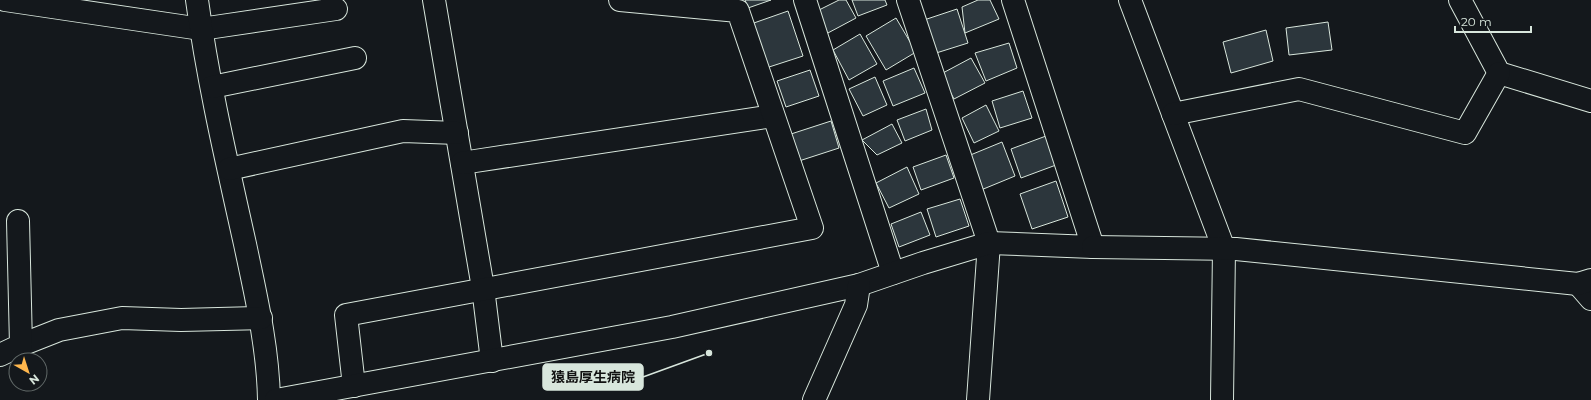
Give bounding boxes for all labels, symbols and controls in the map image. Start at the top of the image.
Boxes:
scale bar [1455,8,1531,34]
text: 20 m [1461,14,1492,29]
north arrow [8,352,48,392]
callout: 猿島厚生病院 [543,364,643,390]
text: 猿島厚生病院 [551,368,635,386]
text: N [26,372,42,388]

